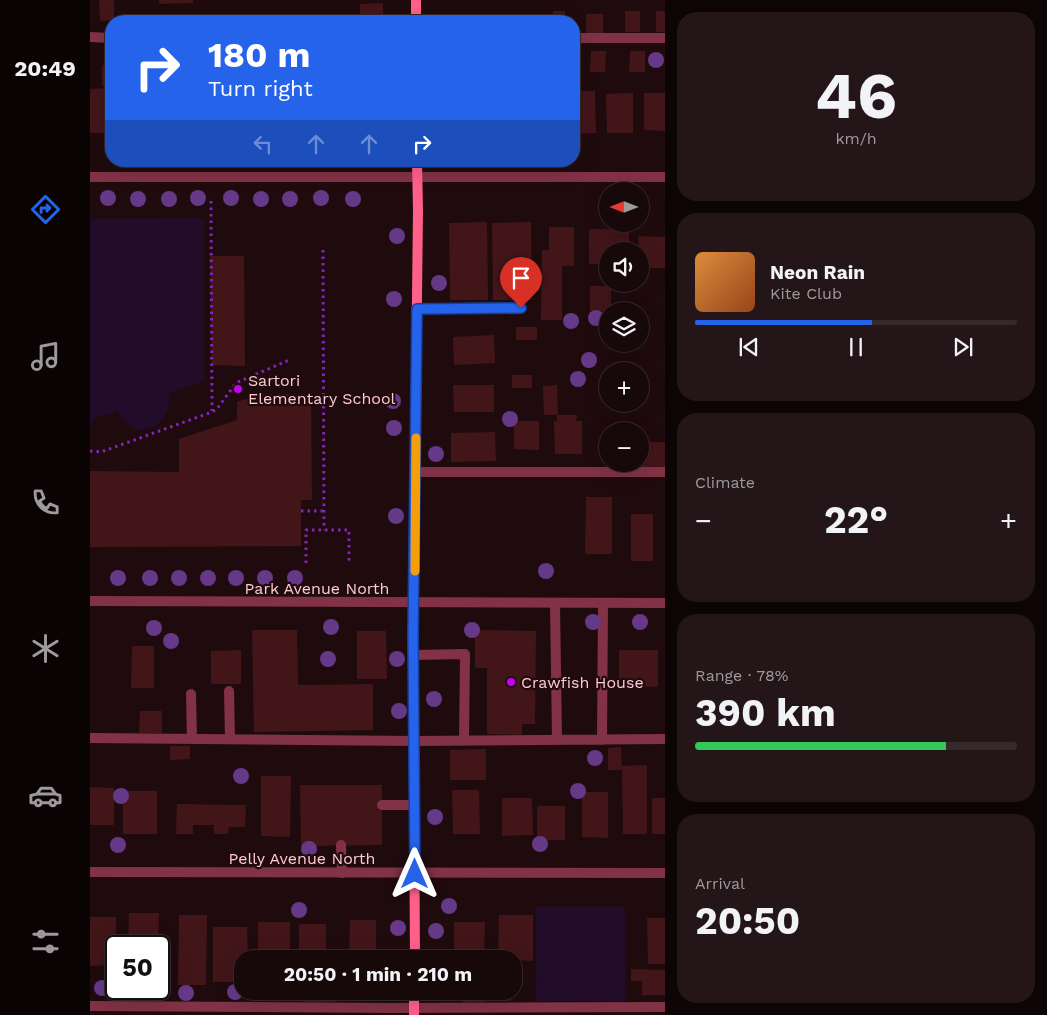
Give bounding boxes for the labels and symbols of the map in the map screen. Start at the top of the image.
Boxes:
north arrow [599,182,649,232]
pin [500,257,542,308]
place label: Sartori Elementary School [248,371,396,408]
marker: Sartori Elementary School [232,383,244,395]
street label: Park Avenue North [245,579,389,598]
place label: Crawfish House [521,673,644,692]
marker: Crawfish House [505,676,517,688]
position arrow [388,847,440,899]
street label: Pelly Avenue North [229,849,375,868]
speed limit sign: 50 [105,935,170,1000]

